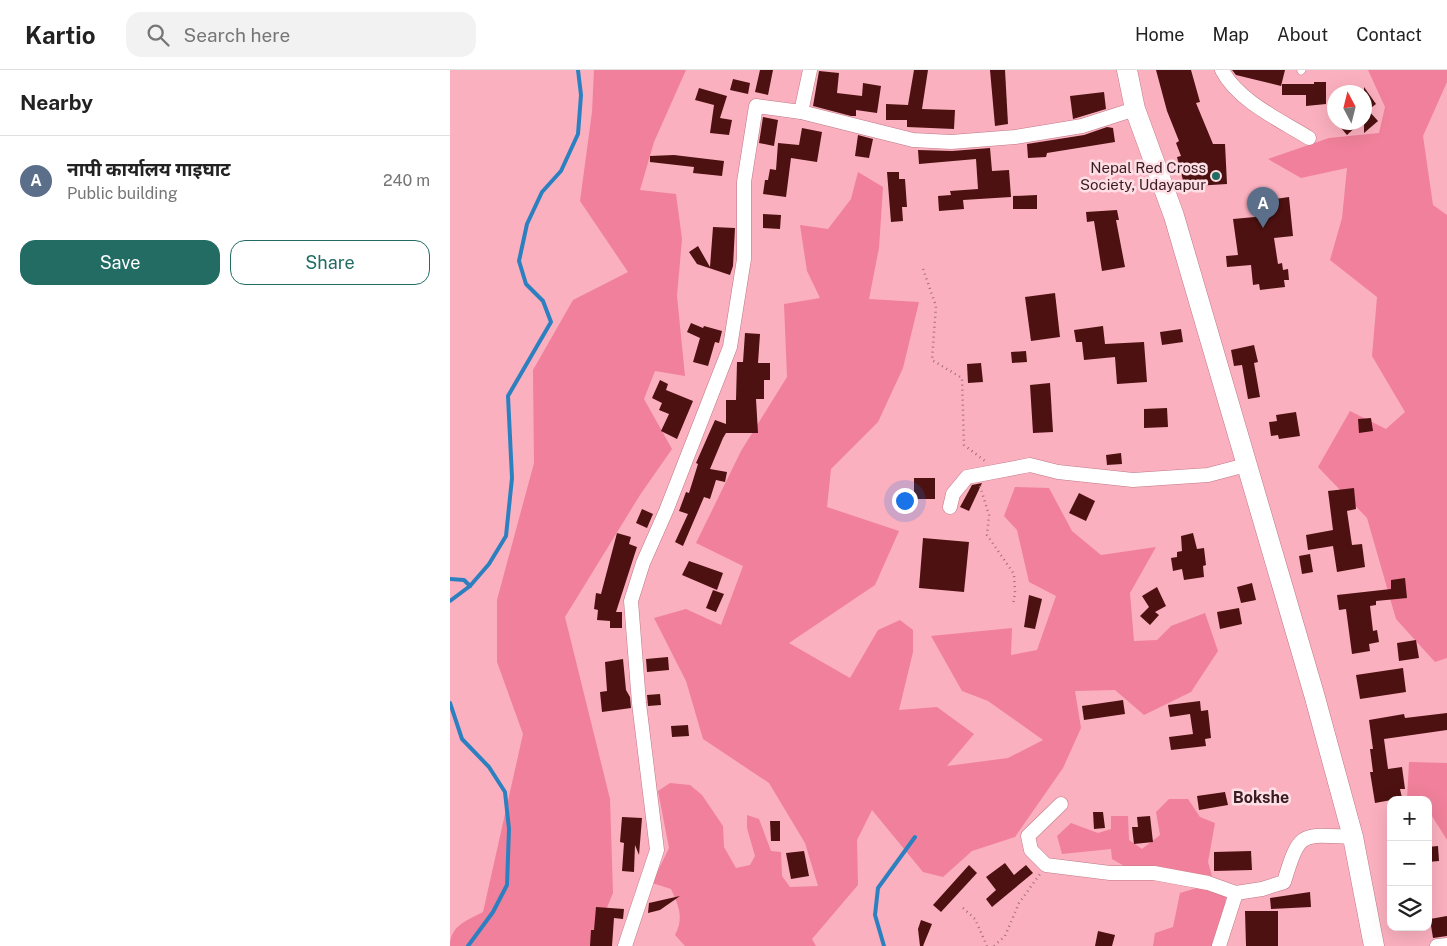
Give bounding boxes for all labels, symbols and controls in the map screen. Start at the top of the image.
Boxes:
search box [126,12,476,57]
text: Kartio [25,21,96,49]
icon: search [144,21,172,49]
text: Search here [184,24,290,46]
text: Home [1135,24,1185,45]
text: Map [1213,24,1249,45]
text: About [1277,24,1328,45]
text: Contact [1356,24,1422,45]
north arrow [1327,85,1372,130]
text: Nearby [20,90,93,115]
text: नापी कार्यालय गाइघाट [67,158,231,180]
place label: Nepal Red Cross Society, Udayapur [1080,159,1206,193]
marker: Nepal Red Cross Society, Udayapur [1210,170,1222,182]
text: A [30,171,42,190]
text: 240 m [383,171,430,190]
text: Public building [67,184,178,203]
pin: A [1247,187,1279,228]
button: Save [20,240,220,285]
button: Share [230,240,430,285]
your location [892,488,918,514]
district label: Bokshe [1233,788,1289,807]
map controls [1387,796,1432,931]
button: + [1387,796,1432,841]
button: − [1387,841,1432,886]
button: layers [1387,886,1432,931]

